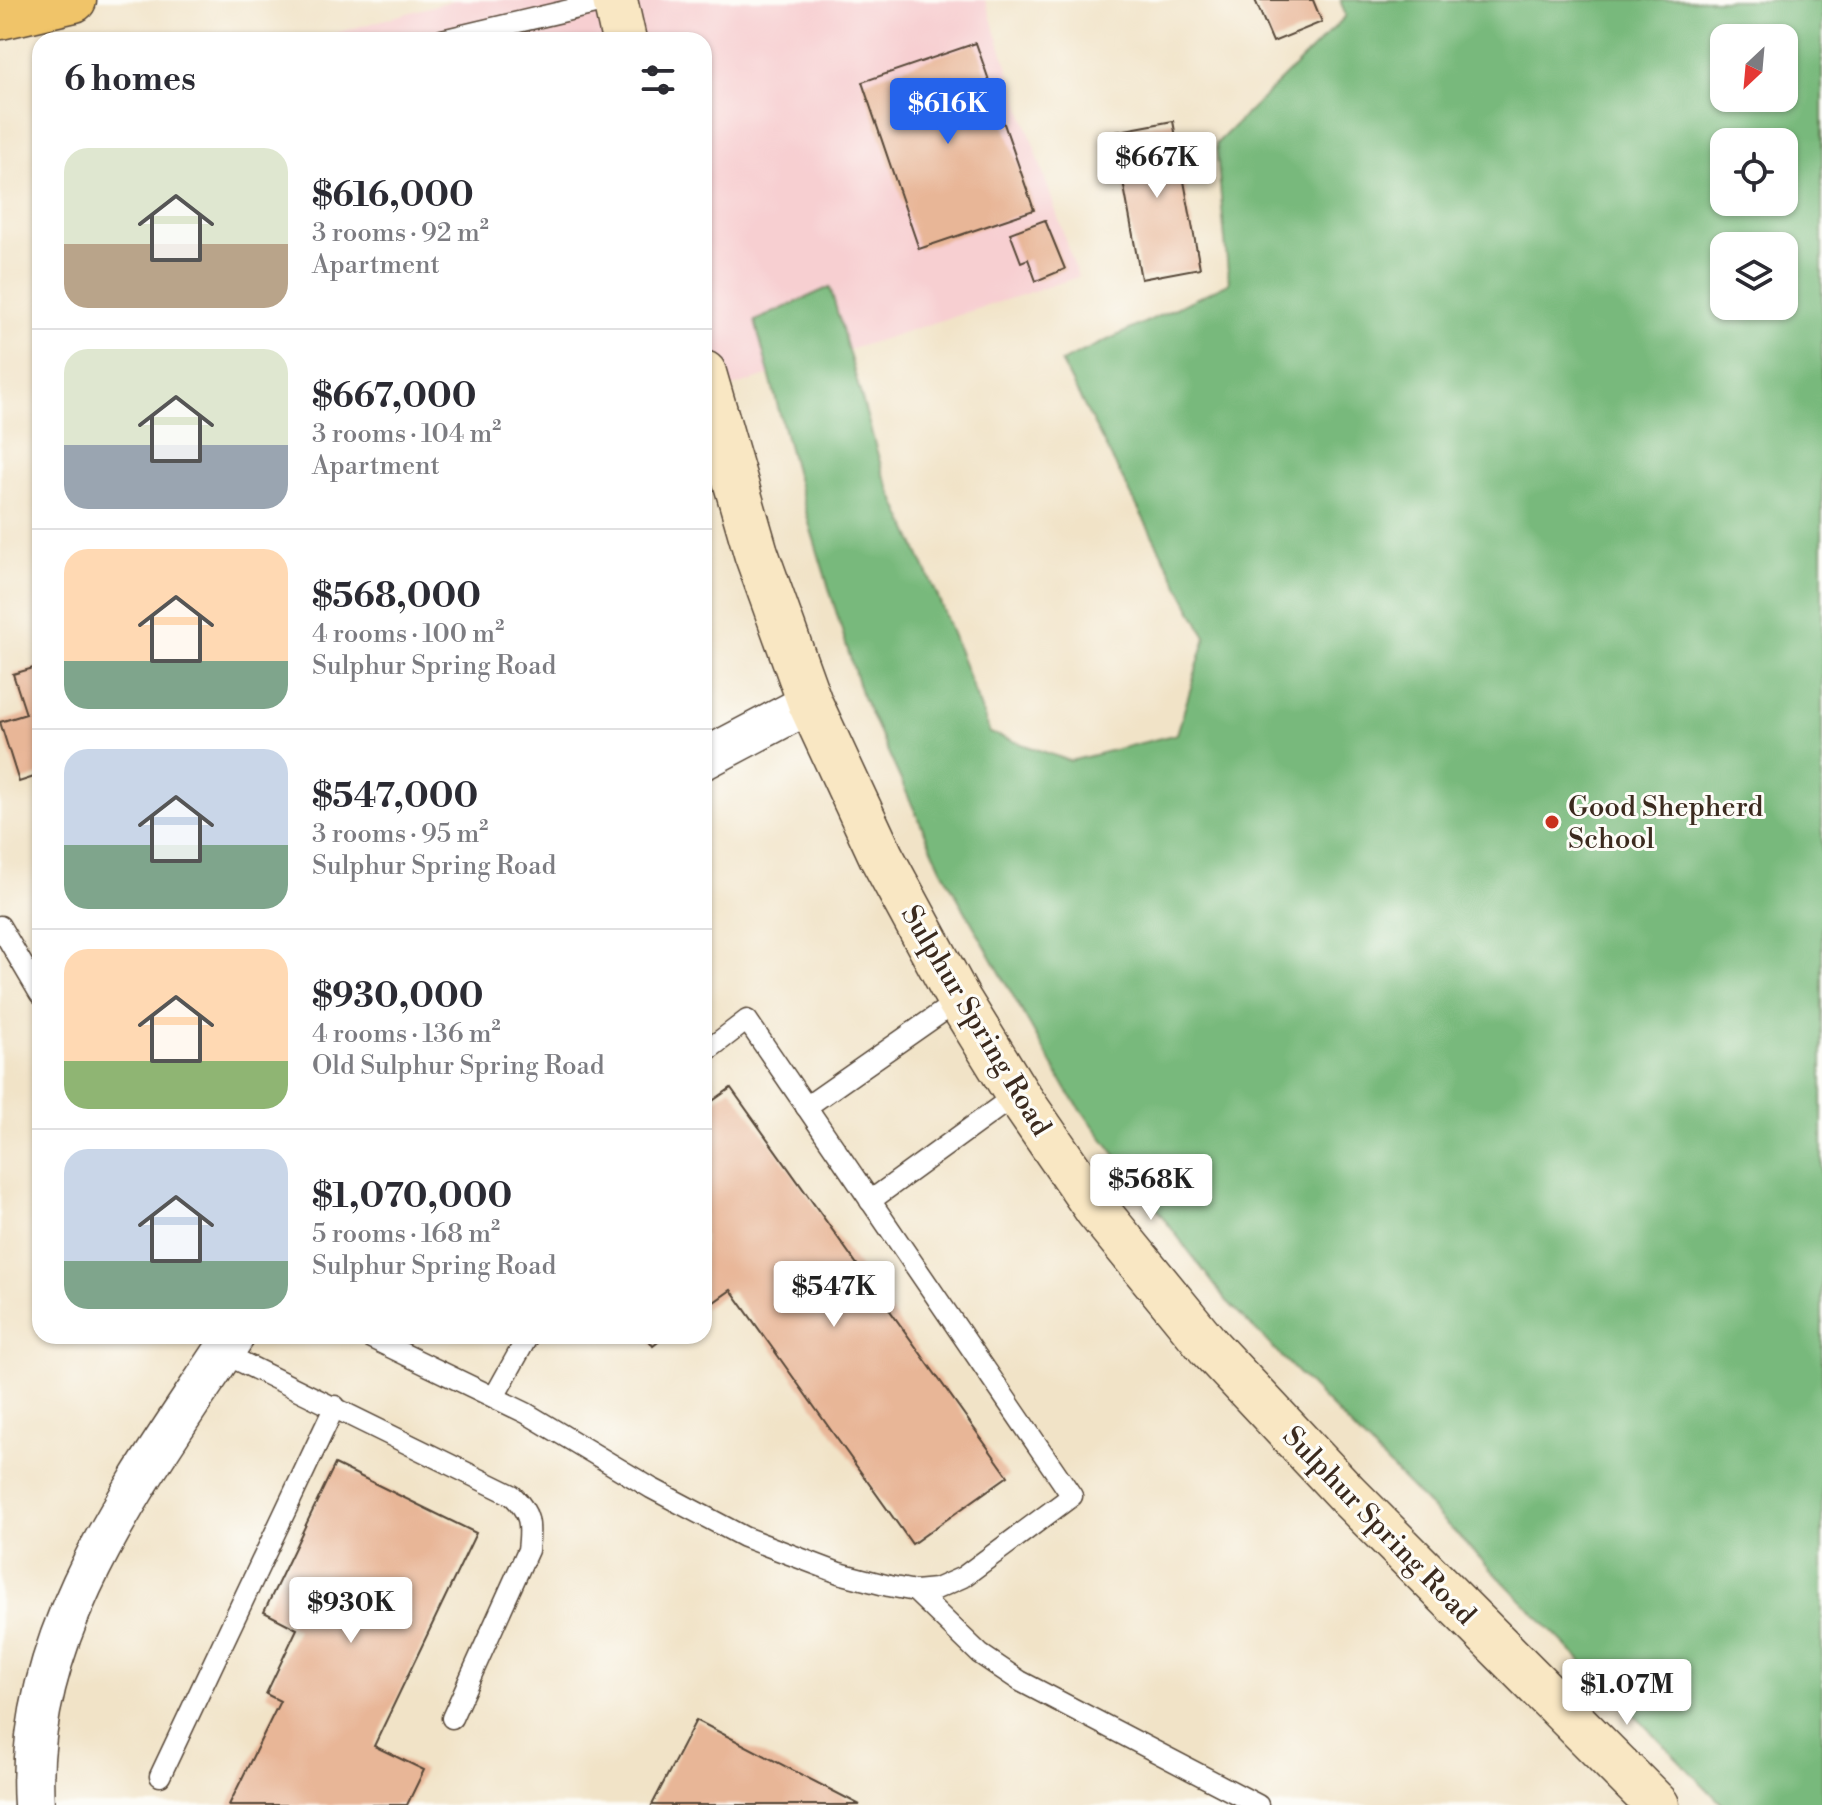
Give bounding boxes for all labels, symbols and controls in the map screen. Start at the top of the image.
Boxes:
north arrow [1710,24,1798,112]
map controls [1710,24,1798,320]
icon: filters [636,58,680,102]
text: 6 homes [64,59,196,101]
pin: $616K [892,78,1004,146]
text: $616K [908,88,988,120]
button: locate [1710,128,1798,216]
pin: $667K [1101,132,1213,200]
text: $667K [1115,142,1199,174]
text: $616,000 [312,175,474,217]
icon: home [128,180,224,276]
text: 3 rooms · 92 m² [312,217,489,249]
button: layers [1710,232,1798,320]
text: Apartment [312,249,440,281]
text: $667,000 [312,376,476,418]
icon: home [128,381,224,477]
text: 3 rooms · 104 m² [312,418,501,450]
text: Apartment [312,450,440,482]
text: $568,000 [312,576,481,618]
icon: home [128,581,224,677]
text: 4 rooms · 100 m² [312,618,504,650]
text: Sulphur Spring Road [312,650,556,682]
text: $547,000 [312,776,478,818]
icon: home [128,781,224,877]
place label: Good Shepherd School [1568,790,1764,857]
marker: Good Shepherd School [1543,813,1561,831]
text: 3 rooms · 95 m² [312,818,488,850]
text: Sulphur Spring Road [312,850,556,882]
street label: Sulphur Spring Road [893,899,1059,1143]
text: $930,000 [312,976,483,1018]
icon: home [128,981,224,1077]
text: 4 rooms · 136 m² [312,1018,501,1050]
text: Old Sulphur Spring Road [312,1050,604,1082]
pin: $568K [1095,1154,1207,1222]
text: $568K [1108,1164,1194,1196]
text: $1,070,000 [312,1176,512,1218]
icon: home [128,1181,224,1277]
text: 5 rooms · 168 m² [312,1218,500,1250]
text: Sulphur Spring Road [312,1250,556,1282]
pin: $547K [778,1261,890,1329]
text: $547K [792,1271,876,1303]
street label: Sulphur Spring Road [1275,1419,1483,1633]
pin: $930K [295,1577,407,1645]
text: $930K [307,1587,395,1619]
pin: $1.07M [1562,1659,1692,1727]
text: $1.07M [1580,1669,1674,1701]

